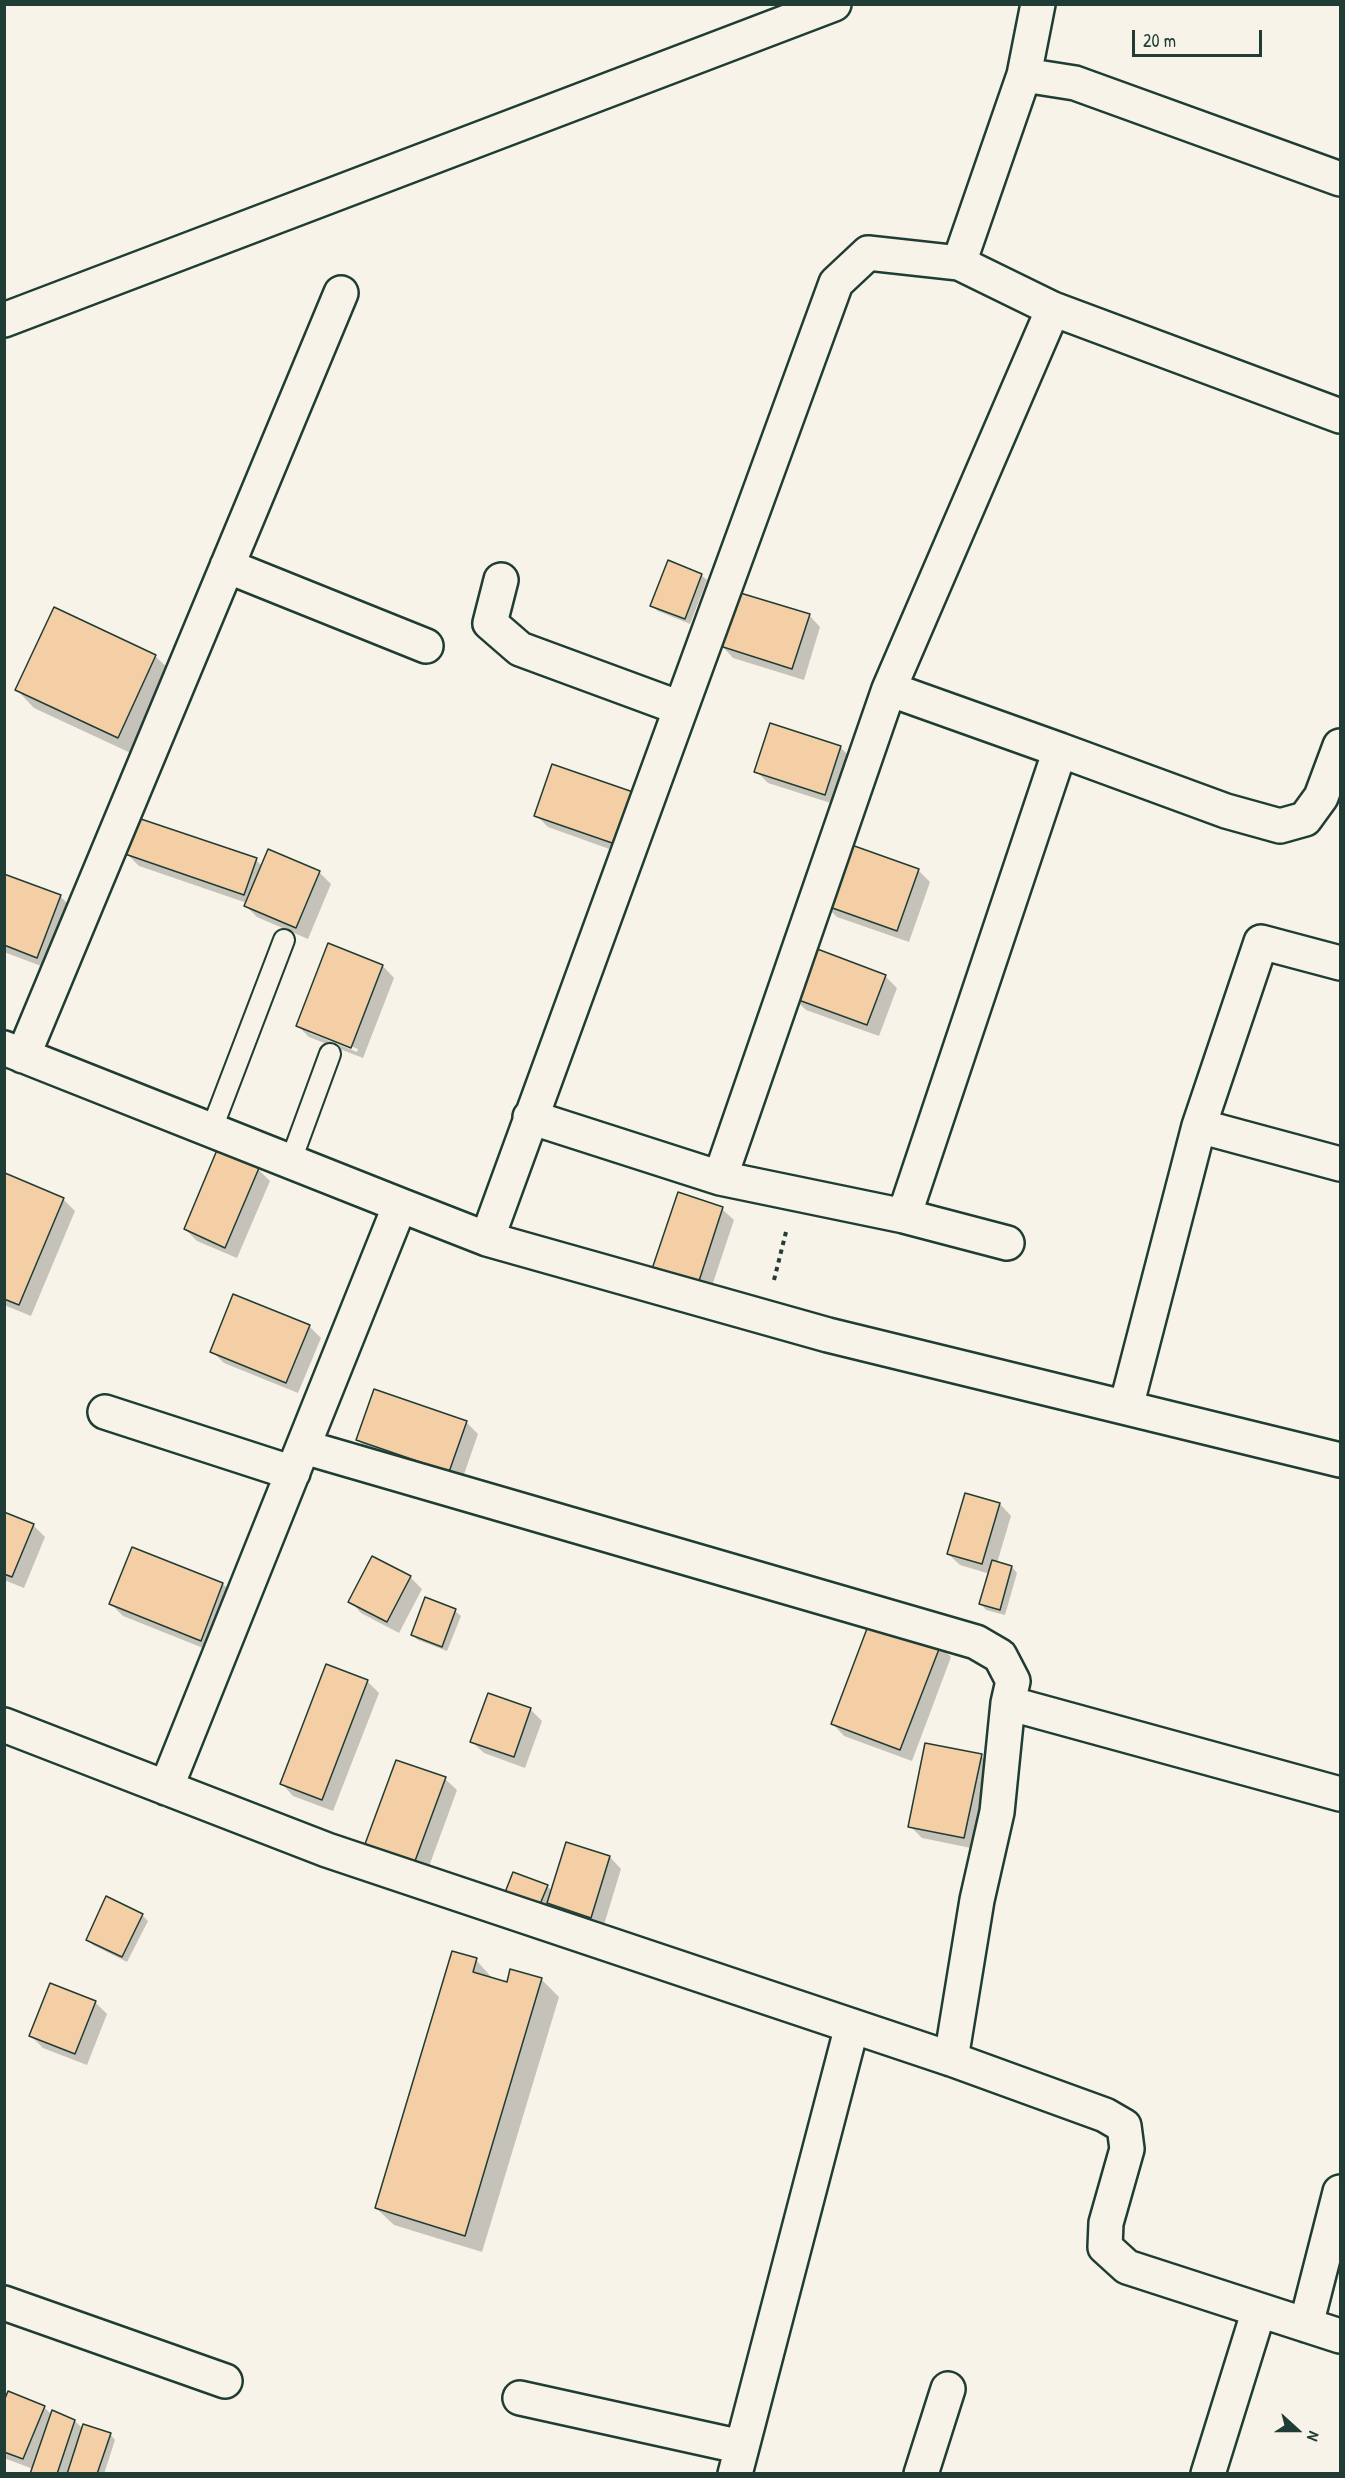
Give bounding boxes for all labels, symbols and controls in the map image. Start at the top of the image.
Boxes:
scale bar [1135,18,1266,56]
text: 20 m [1143,28,1176,53]
north arrow [1267,2400,1327,2460]
text: N [1302,2429,1326,2444]

